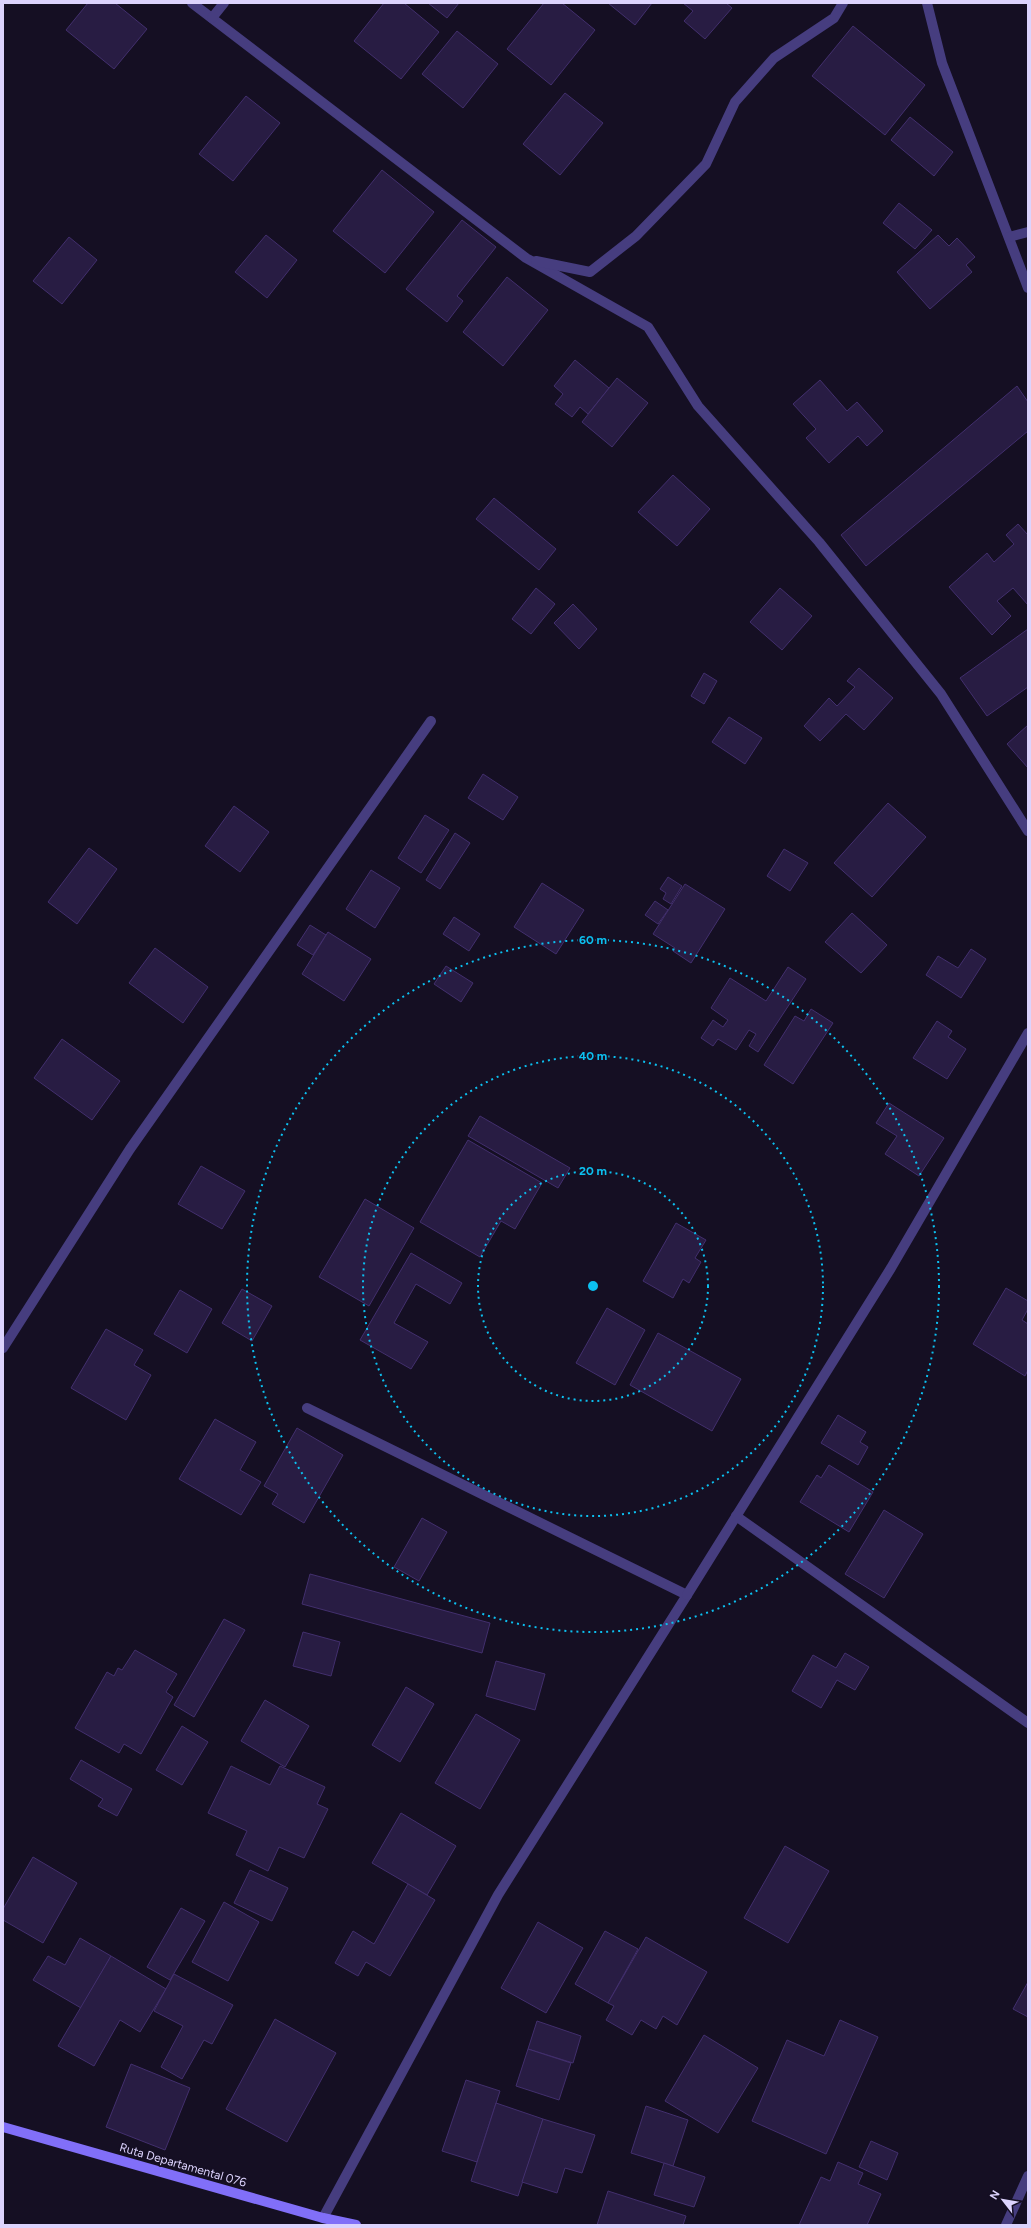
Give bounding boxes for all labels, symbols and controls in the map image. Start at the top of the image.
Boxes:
text: 60 m [579,933,607,947]
text: 40 m [579,1049,607,1063]
text: 20 m [579,1164,607,1178]
centre of rings [586,1279,600,1293]
street label: Ruta Departamental 076 [118,2140,248,2190]
north arrow [983,2180,1023,2220]
text: N [987,2188,1003,2202]

